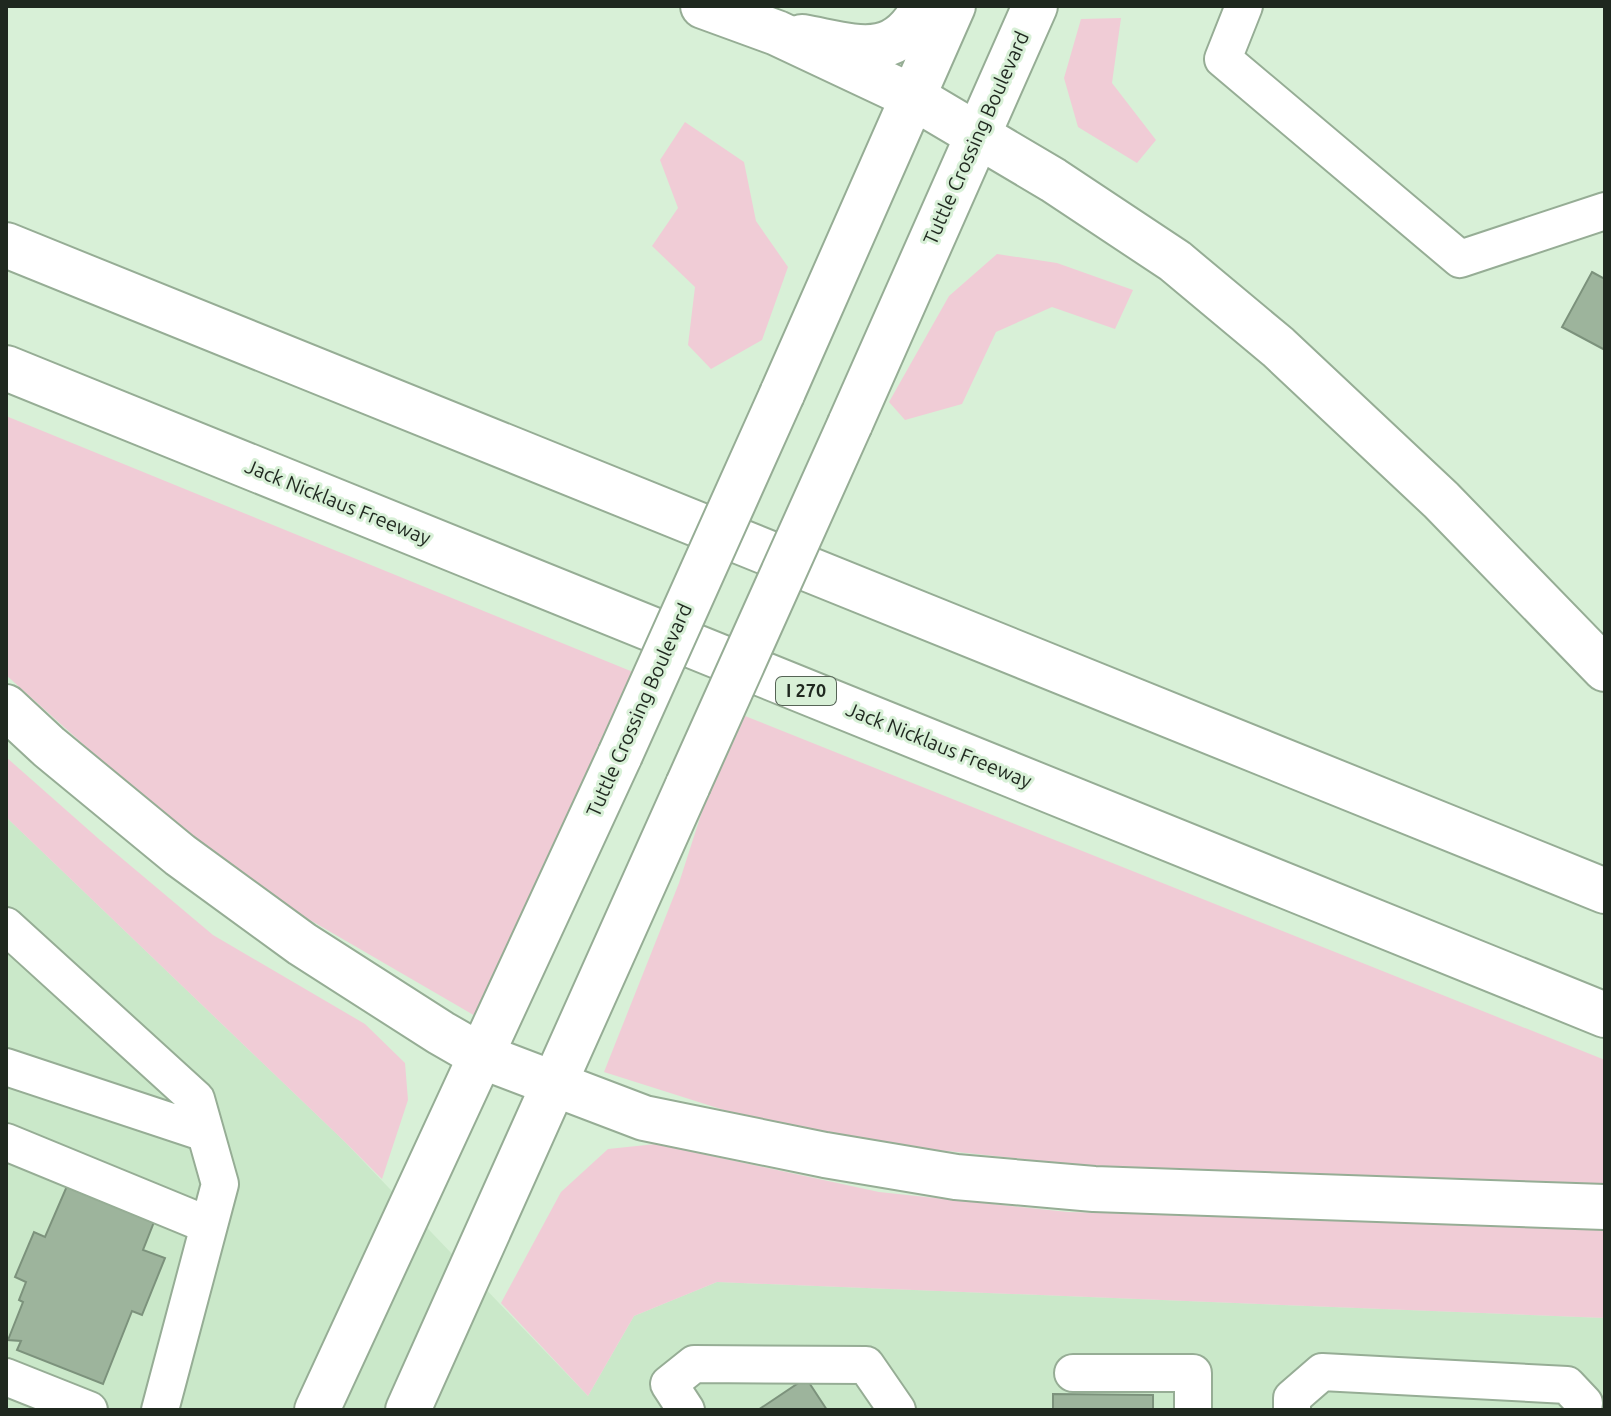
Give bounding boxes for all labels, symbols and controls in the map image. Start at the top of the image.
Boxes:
street label: Tuttle Crossing Boulevard [918,28,1033,248]
street label: Jack Nicklaus Freeway [242,454,435,549]
street label: Tuttle Crossing Boulevard [581,600,696,820]
road number: I 270 [776,677,836,705]
street label: Jack Nicklaus Freeway [843,697,1036,792]

